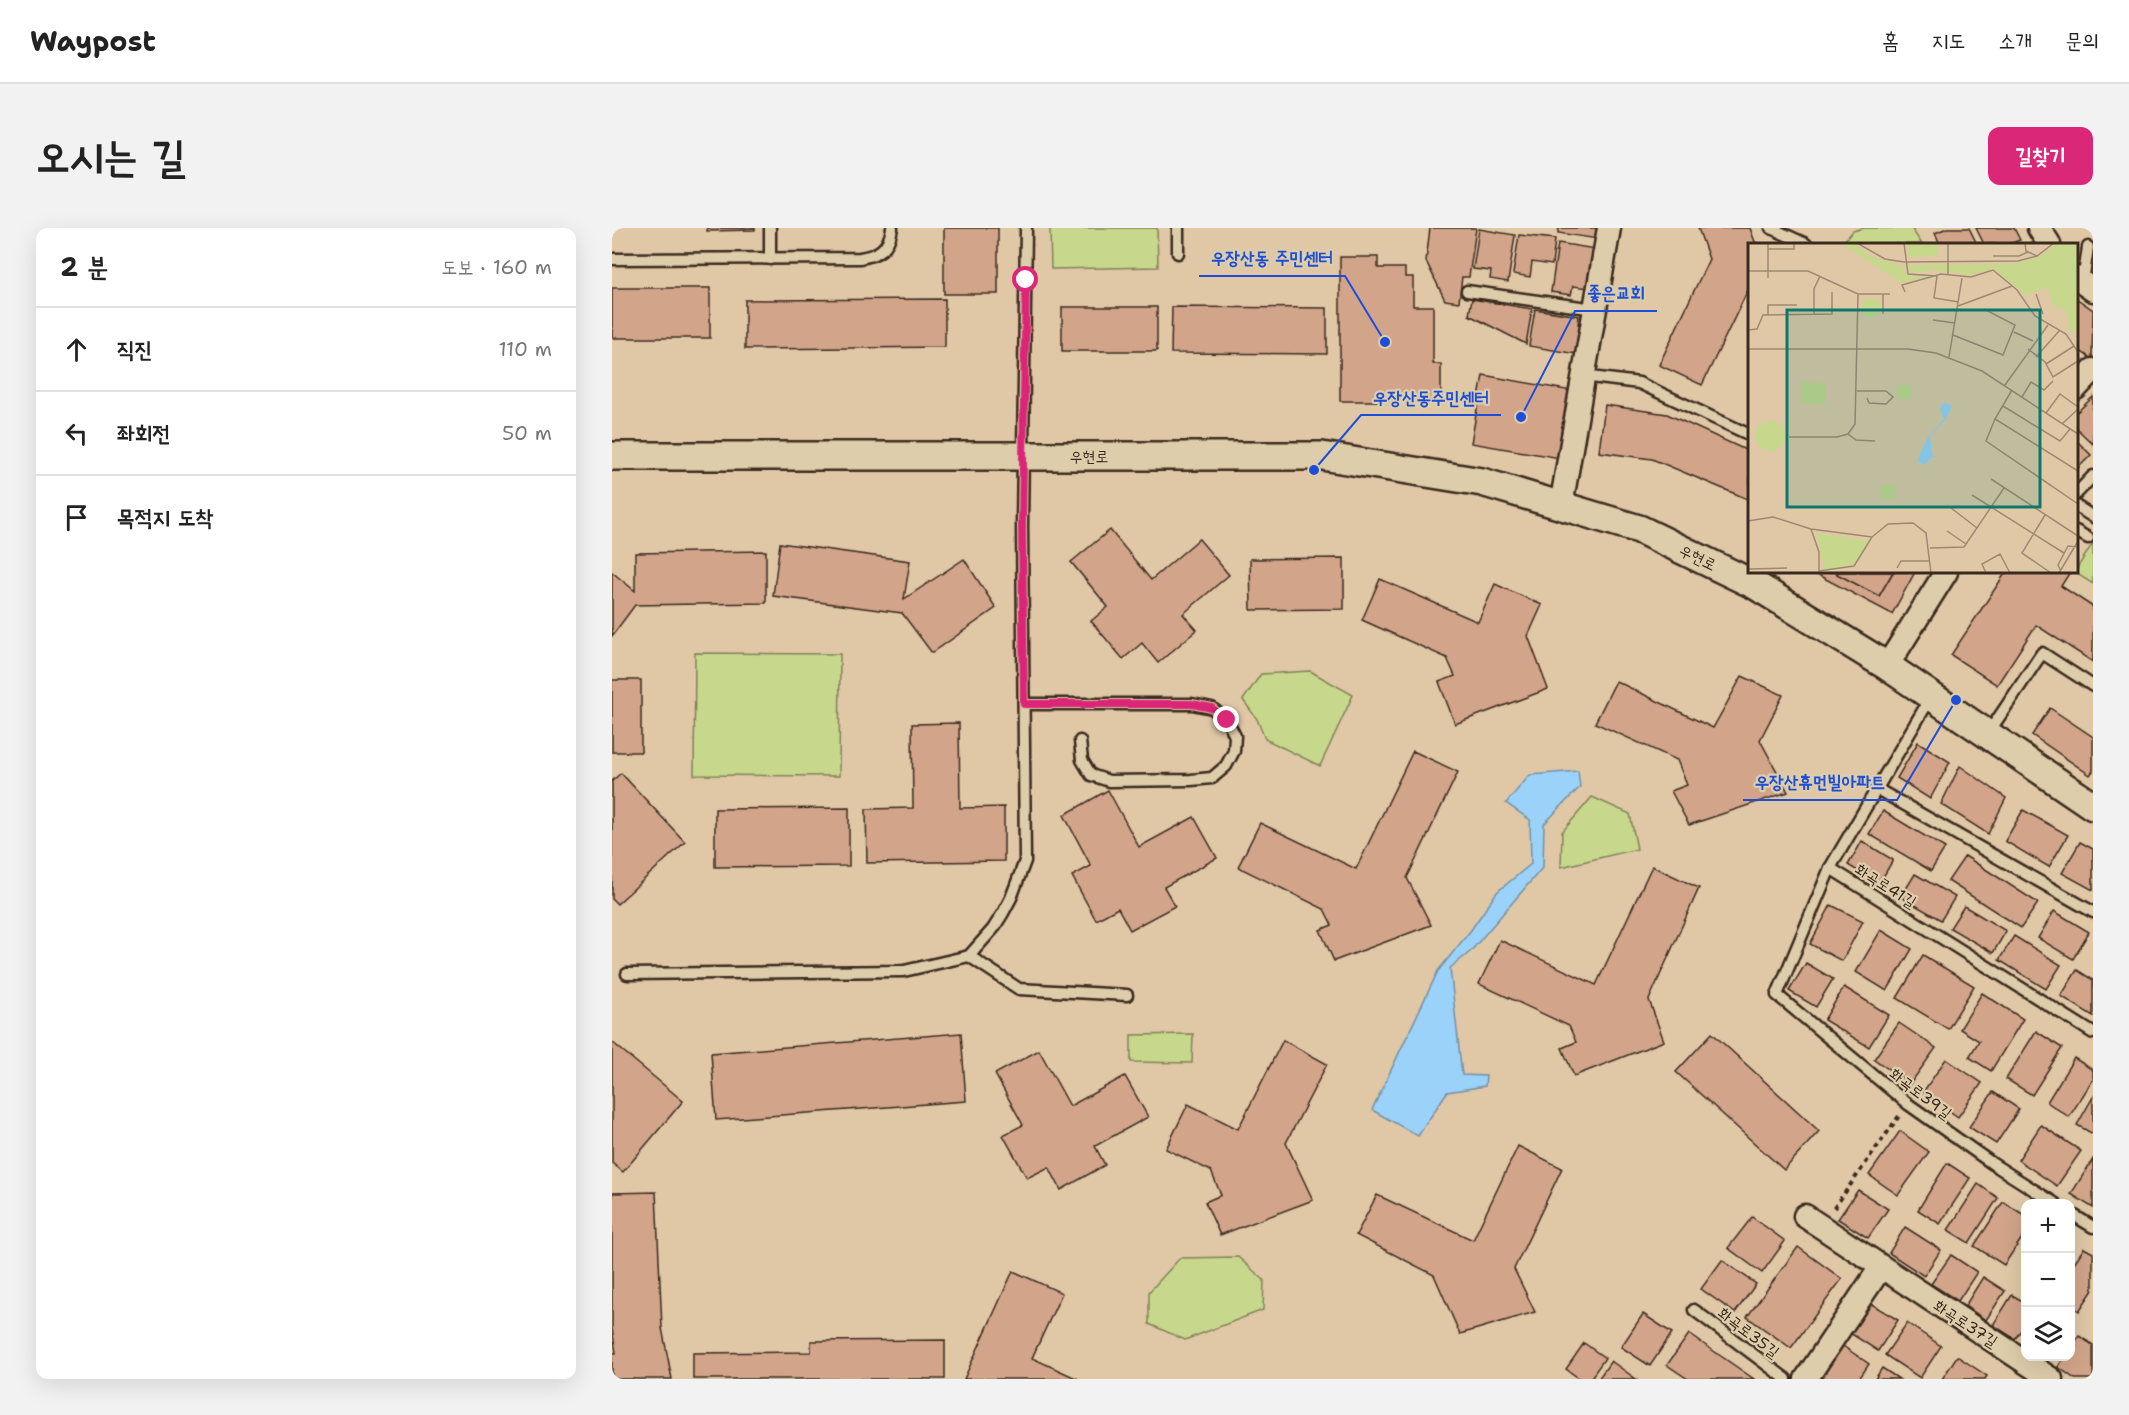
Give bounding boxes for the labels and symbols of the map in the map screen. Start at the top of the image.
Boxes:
callout: 우장산동 주민센터 [1199,240,1345,276]
inset map [1748,243,2078,573]
text: 우장산동 주민센터 [1211,246,1333,270]
route start [1012,266,1038,292]
callout: 좋은교회 [1575,275,1657,311]
text: 좋은교회 [1587,281,1645,305]
callout: 우장산동주민센터 [1361,379,1501,415]
text: 우장산동주민센터 [1373,386,1489,410]
street label: 우현로 [1070,446,1108,467]
street label: 우현로 [1676,540,1720,575]
route end [1213,706,1239,732]
callout: 우장산휴먼빌아파트 [1743,764,1897,800]
text: 우장산휴먼빌아파트 [1755,770,1885,794]
street label: 화곡로41길 [1851,858,1920,913]
street label: 화곡로39길 [1885,1063,1956,1124]
street label: 화곡로37길 [1930,1295,2002,1352]
street label: 화곡로35길 [1714,1302,1784,1363]

